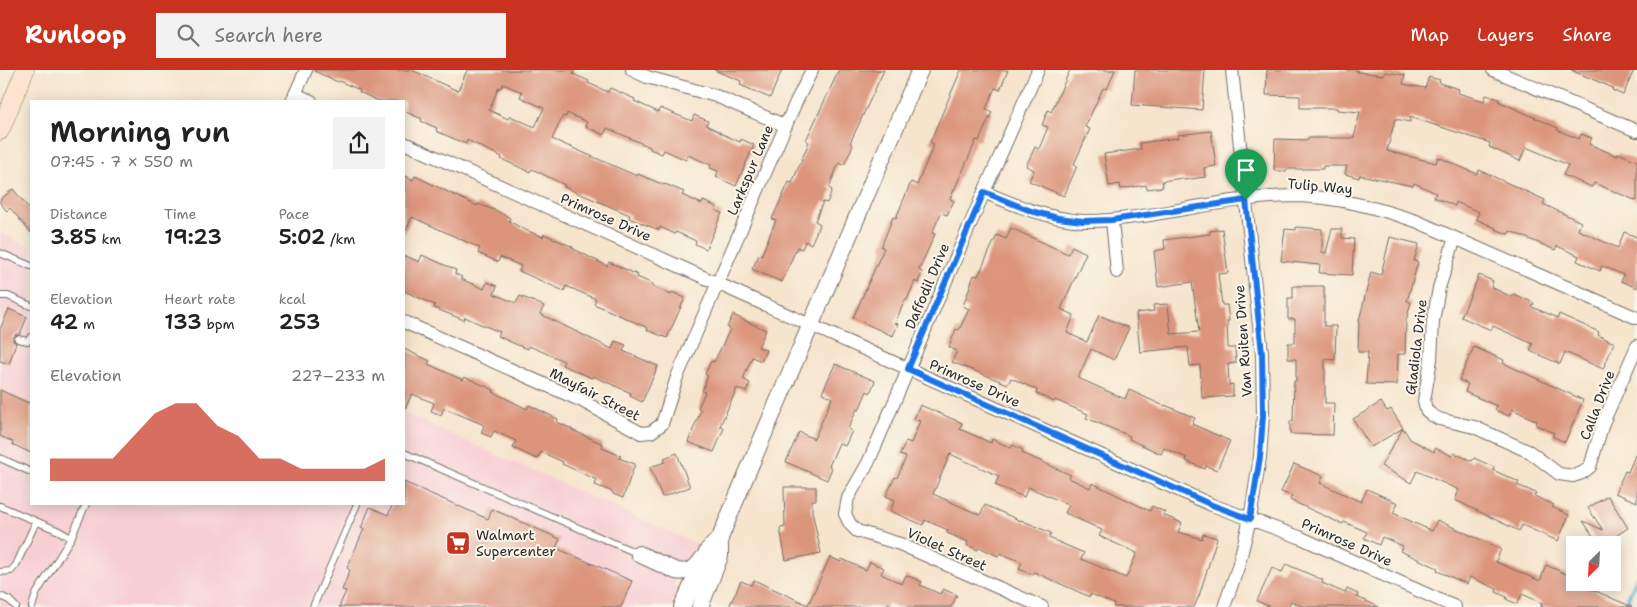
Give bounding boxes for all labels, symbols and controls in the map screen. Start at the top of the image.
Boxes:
search box [156,13,506,58]
text: Runloop [25,19,126,51]
icon: search [174,21,202,49]
text: Search here [214,23,323,48]
text: Map [1411,23,1449,47]
text: Layers [1477,23,1534,47]
text: Share [1562,23,1612,47]
text: Morning run [50,113,230,151]
button: share [333,117,385,169]
street label: Larkspur Lane [723,122,777,218]
pin [1225,149,1267,200]
text: 07:45 · 7 × 550 m [50,151,193,172]
icon: arrive [1232,156,1260,184]
street label: Tulip Way [1287,174,1353,198]
street label: Primrose Drive [558,189,654,245]
text: Distance [50,205,107,223]
text: Time [164,205,196,223]
text: Pace [279,205,309,223]
text: 3.85 [50,223,97,251]
text: 19:23 [164,223,222,251]
text: 5:02 [279,223,325,251]
text: km [97,230,121,248]
text: /km [325,230,355,248]
street label: Daffodil Drive [901,240,953,332]
street label: Van Ruiten Drive [1230,284,1256,398]
text: Elevation [50,290,113,308]
text: Heart rate [164,290,236,308]
text: kcal [279,290,306,308]
street label: Gladiola Drive [1401,298,1431,396]
text: 42 [50,308,78,336]
text: 133 [164,308,202,336]
text: 253 [279,308,320,336]
text: m [78,315,95,333]
text: bpm [202,315,235,333]
street label: Primrose Drive [927,355,1023,411]
street label: Mayfair Street [547,363,643,425]
text: Elevation [50,365,122,386]
text: 227–233 m [291,365,385,386]
street label: Calla Drive [1575,368,1619,442]
street label: Primrose Drive [1299,514,1395,570]
street label: Violet Street [904,523,990,575]
place label: Walmart Supercenter [476,526,556,560]
supermarket icon: Walmart Supercenter [445,530,471,556]
north arrow [1566,536,1621,591]
map controls [1566,536,1621,591]

